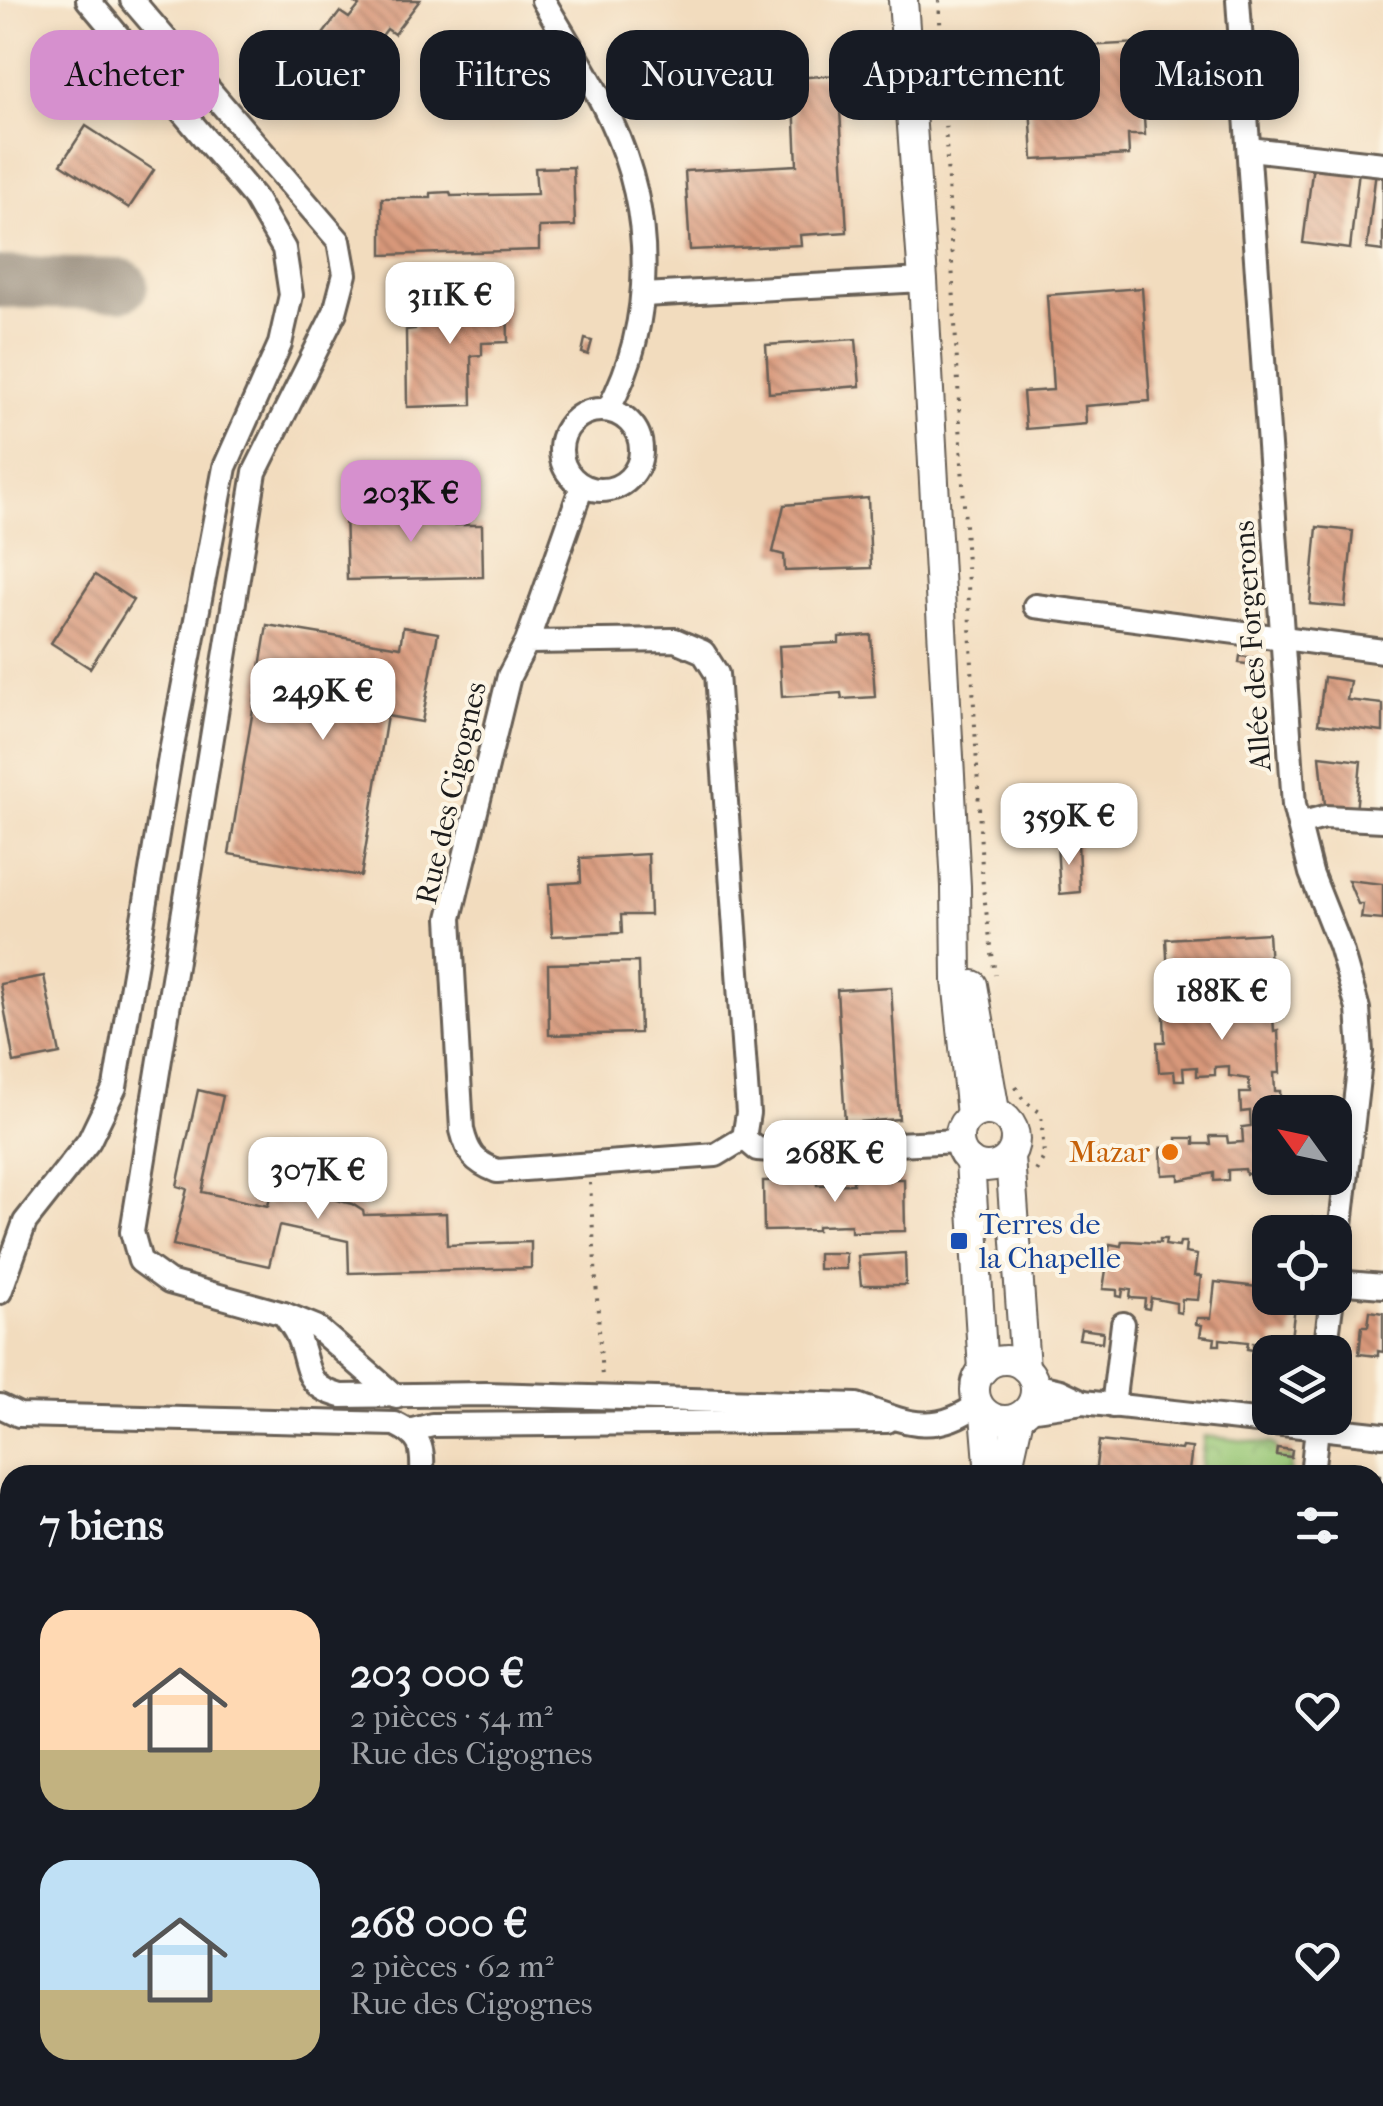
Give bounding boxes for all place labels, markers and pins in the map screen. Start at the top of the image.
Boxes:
pin: 311K € [369,262,531,347]
pin: 203K € [330,460,492,545]
pin: 249K € [242,658,404,743]
pin: 359K € [988,783,1150,868]
pin: 188K € [1141,958,1303,1043]
pin: 268K € [754,1120,916,1205]
place label: Mazar [1069,1135,1150,1170]
pin: 307K € [237,1137,399,1222]
marker: Mazar [1159,1141,1181,1163]
place label: Terres de la Chapelle [978,1207,1121,1276]
marker: Terres de la Chapelle [948,1230,970,1252]

